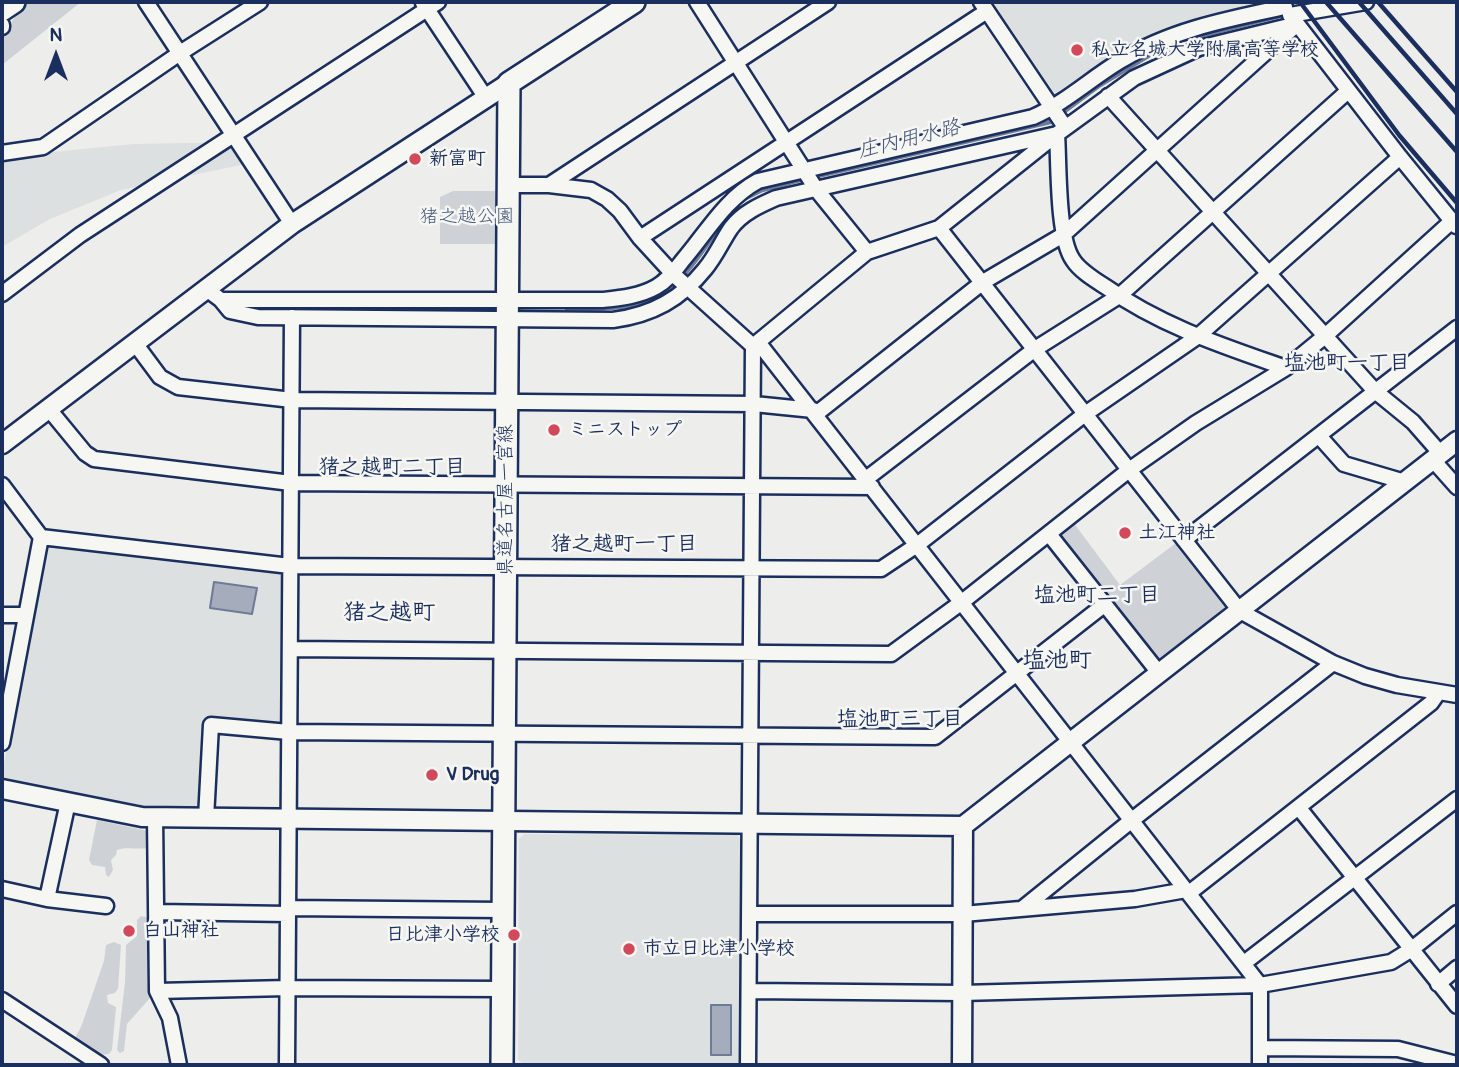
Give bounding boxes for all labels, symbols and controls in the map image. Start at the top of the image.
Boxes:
north arrow [21,21,91,91]
text: N [50,23,62,47]
place label: 私立名城大学附属高等学校 [1091,39,1319,61]
marker: 私立名城大学附属高等学校 [1069,42,1085,58]
water label: 庄内用水路 [855,115,963,165]
place label: 新富町 [429,148,486,170]
marker: 新富町 [407,151,423,167]
park label: 猪之越公園 [420,206,514,228]
district label: 塩池町一丁目 [1284,351,1410,377]
place label: ミニストップ [568,419,682,441]
marker: ミニストップ [546,422,562,438]
street label: 県道名古屋一宮線 [495,424,517,576]
district label: 猪之越町二丁目 [319,455,465,481]
place label: 土江神社 [1139,522,1215,544]
marker: 土江神社 [1117,525,1133,541]
district label: 猪之越町一丁目 [551,532,697,558]
district label: 塩池町二丁目 [1034,583,1160,609]
district label: 猪之越町 [343,599,435,627]
district label: 塩池町 [1023,647,1091,675]
district label: 塩池町三丁目 [837,707,963,733]
place label: V Drug [446,764,499,786]
marker: V Drug [424,767,440,783]
place label: 白山神社 [143,920,219,942]
marker: 白山神社 [121,923,137,939]
place label: 日比津小学校 [386,924,500,946]
marker: 日比津小学校 [506,927,522,943]
place label: 市立日比津小学校 [643,938,795,960]
marker: 市立日比津小学校 [621,941,637,957]

